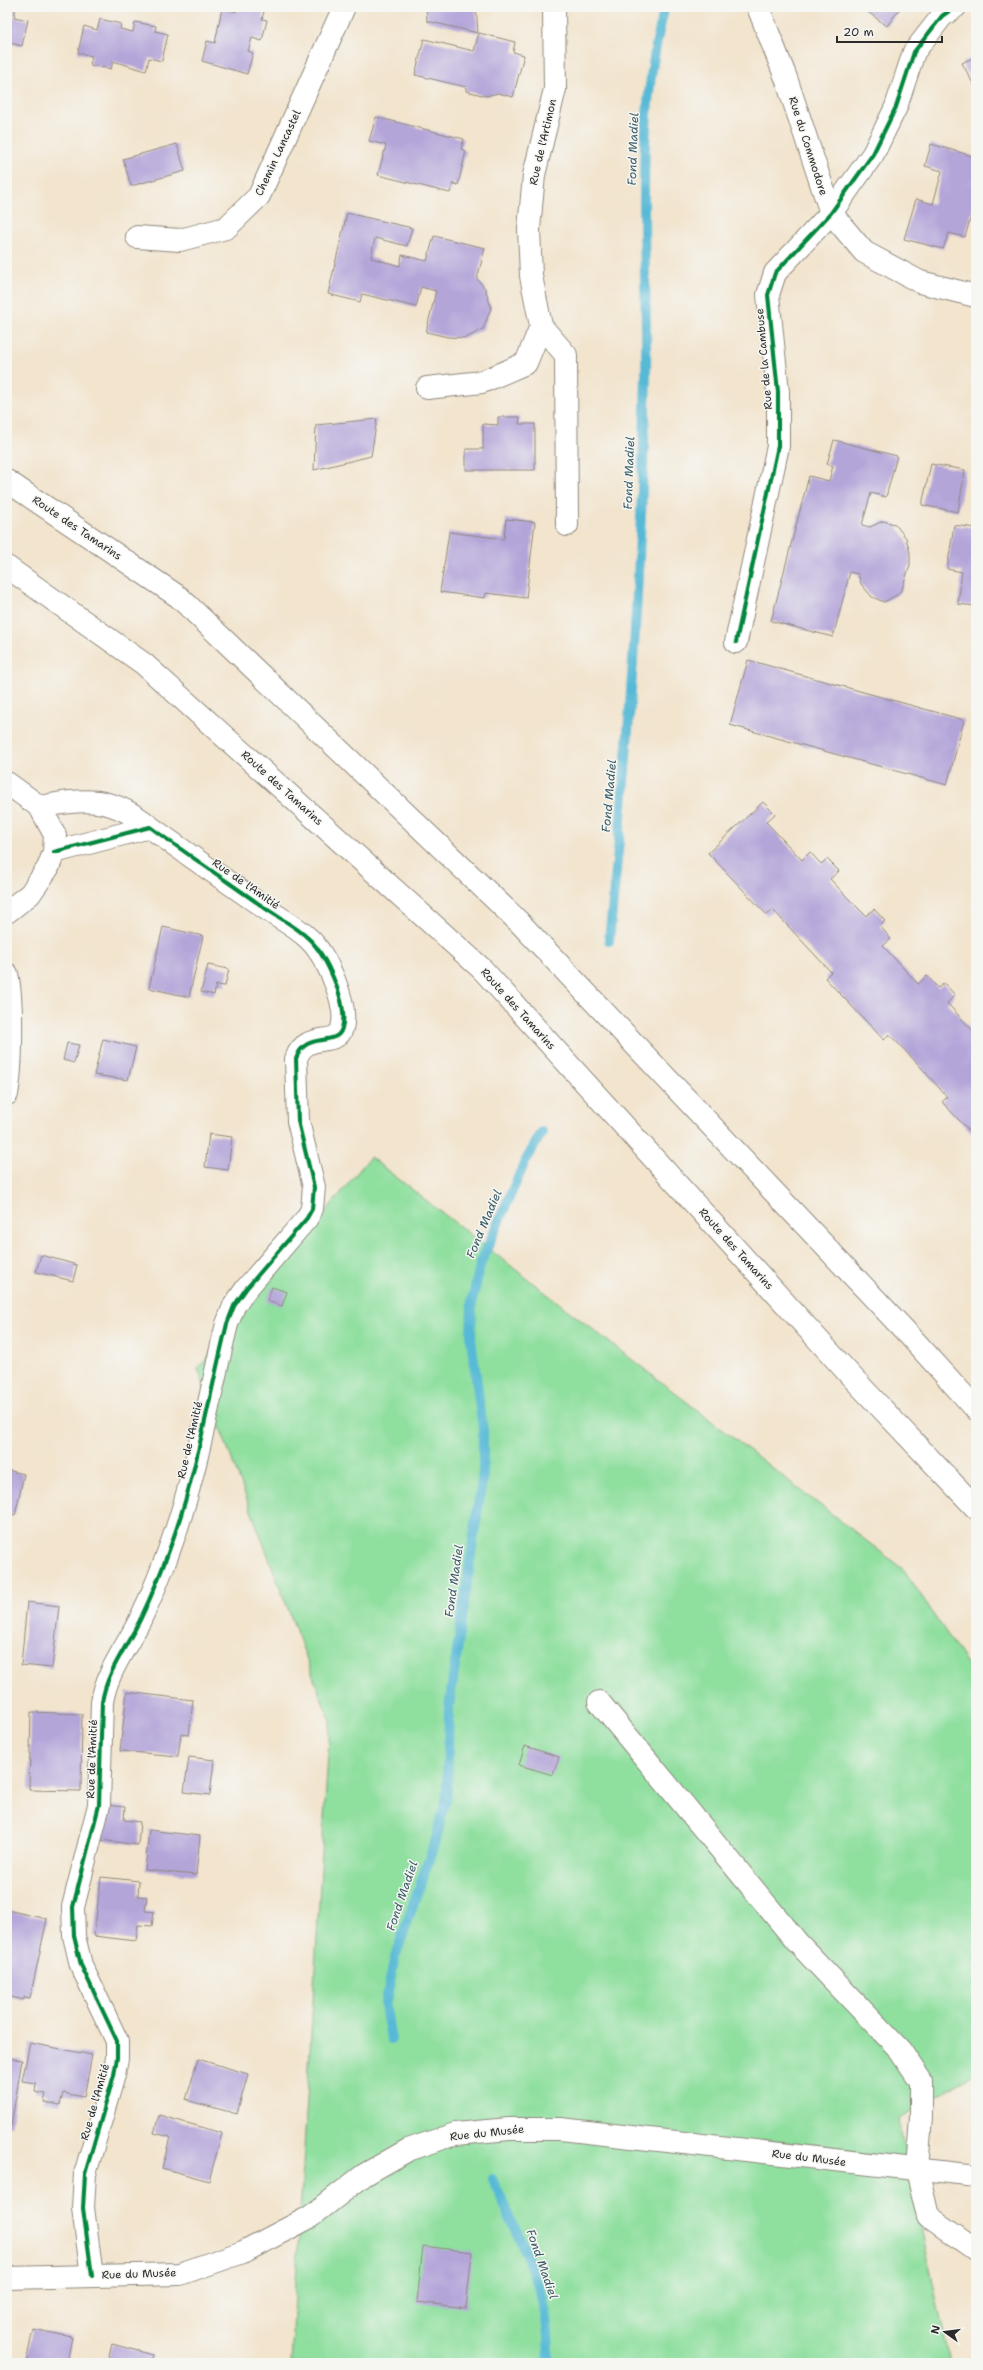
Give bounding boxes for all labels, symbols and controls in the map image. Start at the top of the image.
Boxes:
scale bar [837,18,942,44]
text: 20 m [843,24,874,40]
street label: Rue du Commodore [785,95,831,197]
street label: Rue de l'Artimon [526,97,560,187]
street label: Chemin Lancastel [252,107,305,198]
water label: Fond Madiel [624,112,642,186]
street label: Rue de la Cambuse [752,308,776,410]
water label: Fond Madiel [620,436,638,510]
street label: Route des Tamarins [29,492,125,564]
street label: Route des Tamarins [238,747,326,829]
water label: Fond Madiel [598,759,620,833]
street label: Rue de l'Amitié [209,855,283,913]
street label: Route des Tamarins [477,965,559,1053]
water label: Fond Madiel [462,1187,506,1261]
street label: Route des Tamarins [695,1205,777,1293]
street label: Rue de l'Amitié [174,1400,206,1480]
water label: Fond Madiel [441,1544,467,1618]
street label: Rue de l'Amitié [83,1719,101,1799]
water label: Fond Madiel [383,1859,422,1933]
street label: Rue de l'Amitié [77,2062,113,2142]
street label: Rue du Musée [449,2122,525,2144]
street label: Rue du Musée [771,2146,847,2170]
water label: Fond Madiel [523,2227,562,2301]
street label: Rue du Musée [101,2265,177,2283]
north arrow [925,2312,965,2352]
text: N [927,2323,944,2336]

